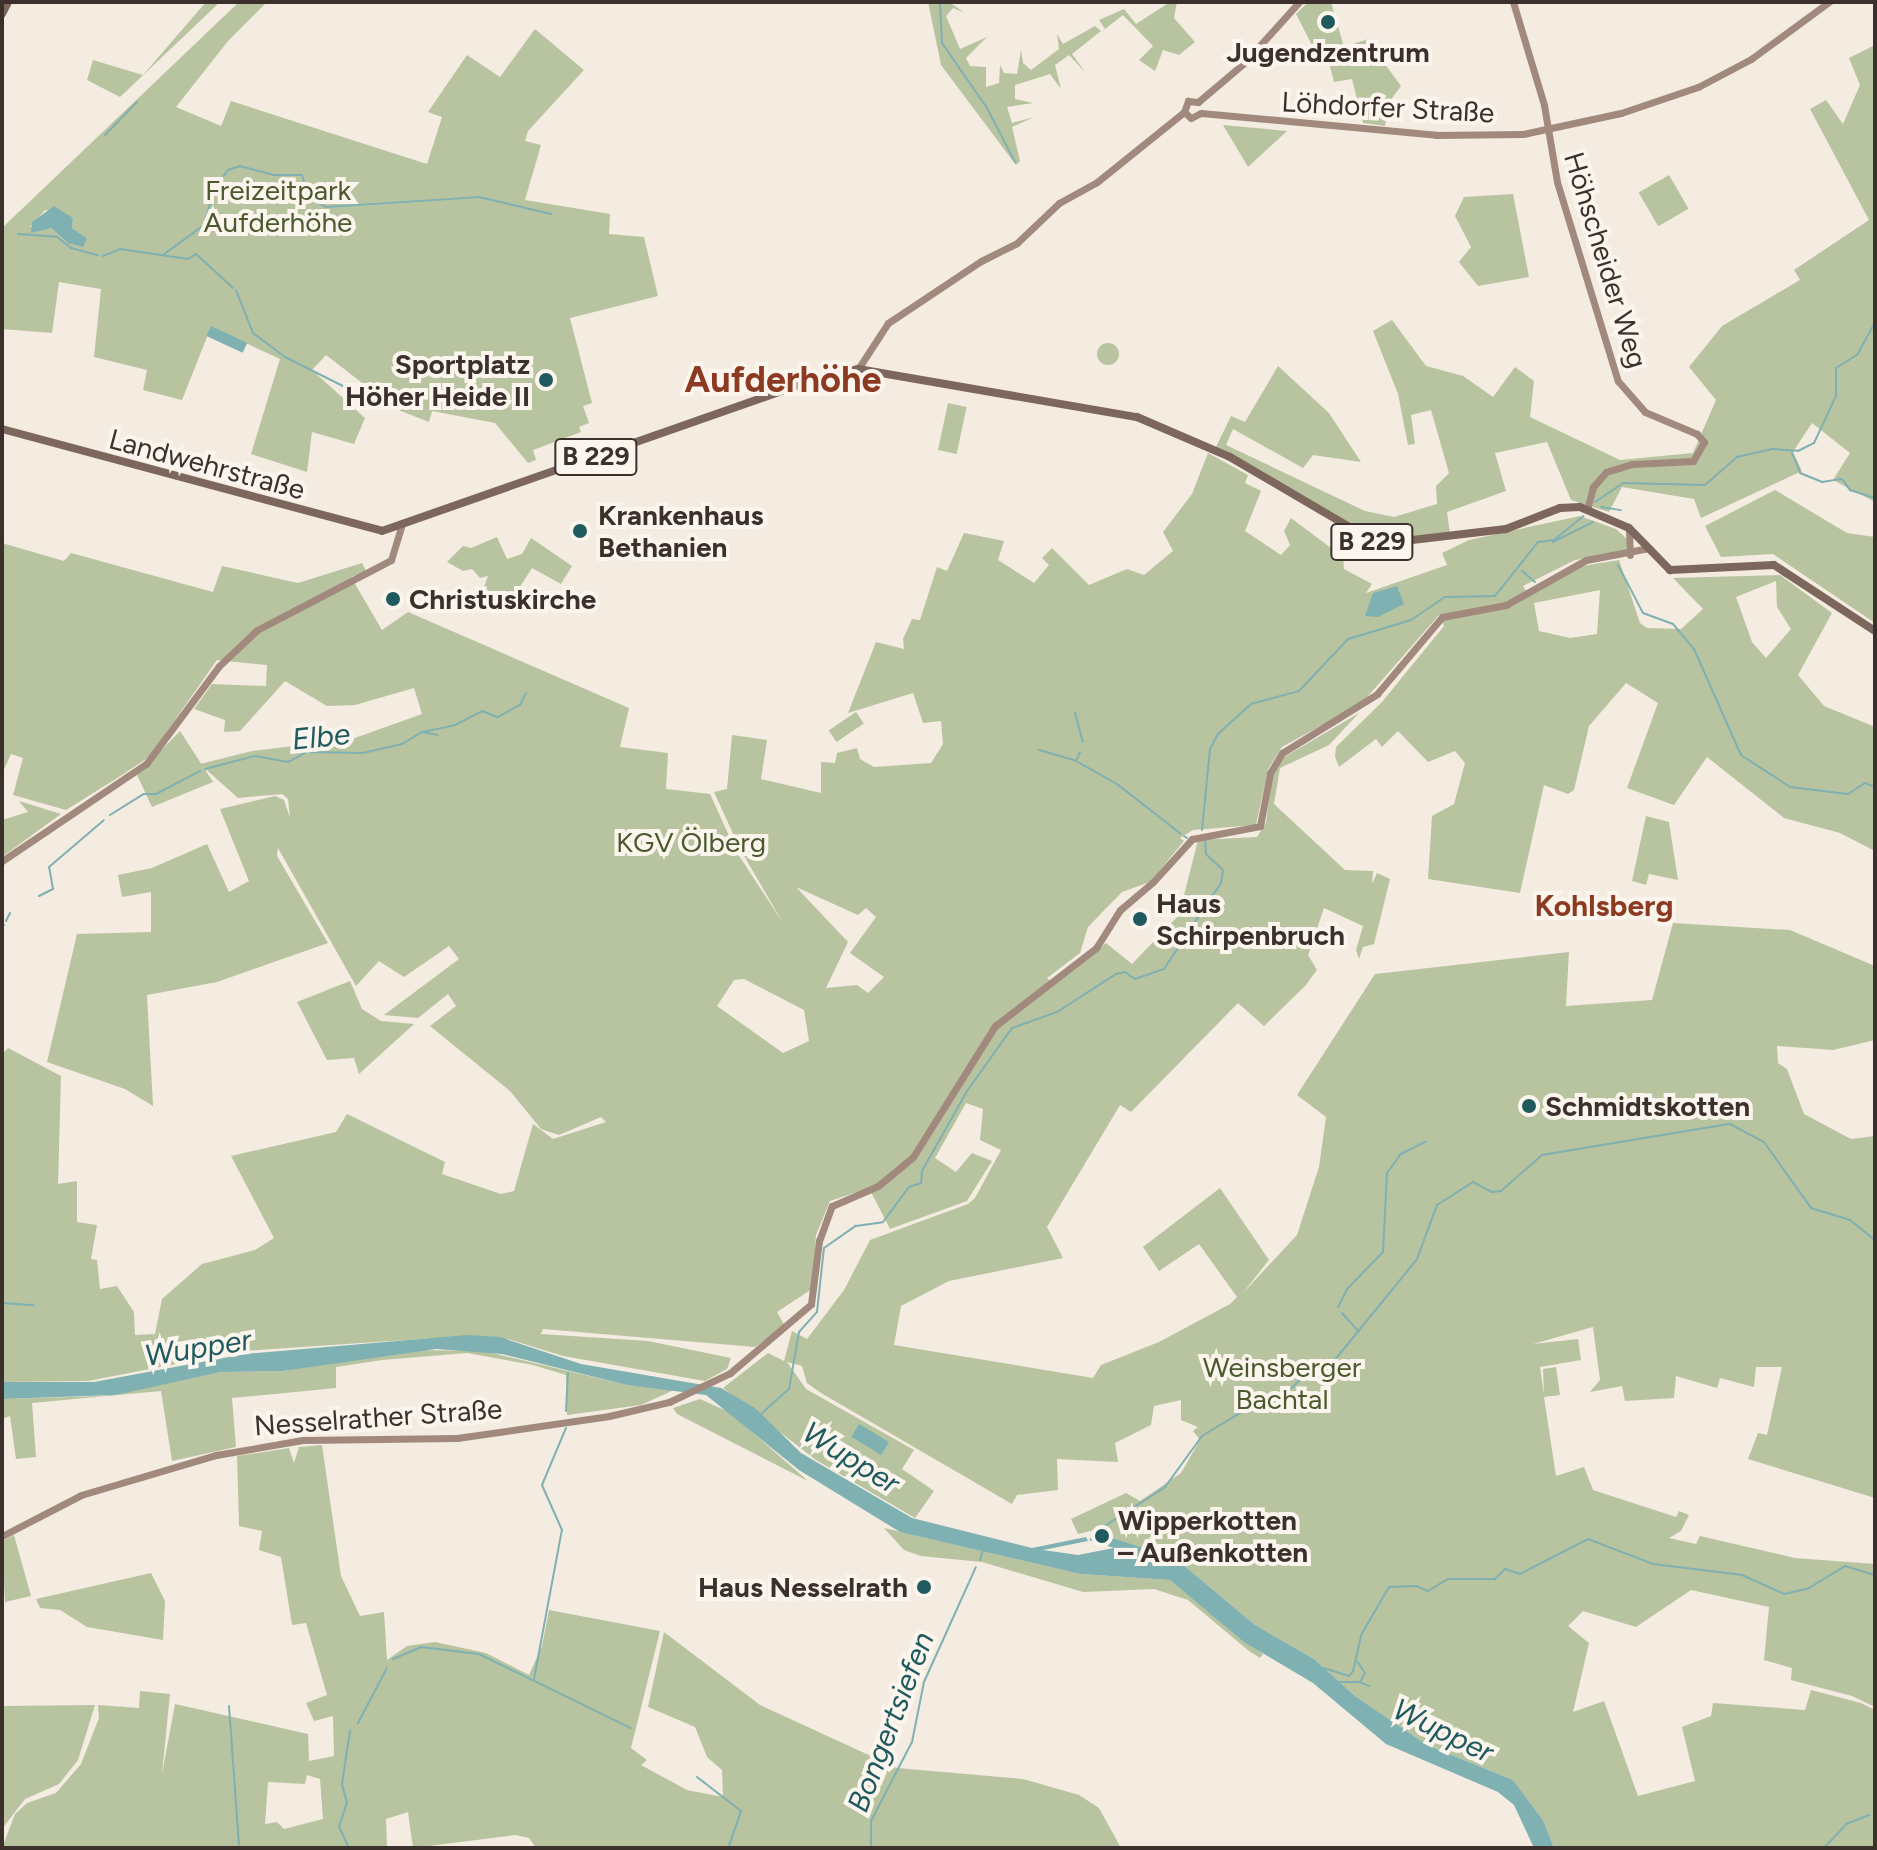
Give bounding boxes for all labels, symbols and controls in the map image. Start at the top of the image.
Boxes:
marker: Jugendzentrum [1319,13,1337,31]
place label: Jugendzentrum [1226,35,1430,69]
street label: Löhdorfer Straße [1281,85,1495,129]
street label: Höhscheider Weg [1557,148,1655,372]
park label: Freizeitpark Aufderhöhe [204,173,352,239]
place label: Sportplatz Höher Heide II [345,347,530,413]
district label: Aufderhöhe [685,358,881,402]
marker: Sportplatz Höher Heide II [537,371,555,389]
street label: Landwehrstraße [105,422,309,506]
road number: B 229 [554,435,638,479]
place label: Krankenhaus Bethanien [598,498,763,564]
marker: Krankenhaus Bethanien [569,520,591,542]
road number: B 229 [1330,520,1414,564]
place label: Christuskirche [409,582,596,616]
marker: Christuskirche [384,590,402,608]
water label: Elbe [290,716,352,758]
park label: KGV Ölberg [616,825,766,859]
place label: Haus Schirpenbruch [1156,886,1345,952]
district label: Kohlsberg [1535,888,1673,924]
marker: Haus Schirpenbruch [1131,910,1149,928]
place label: Schmidtskotten [1545,1089,1750,1123]
marker: Schmidtskotten [1520,1097,1538,1115]
water label: Wupper [142,1322,254,1374]
park label: Weinsberger Bachtal [1203,1350,1361,1416]
street label: Nesselrather Straße [253,1392,503,1442]
water label: Wupper [796,1414,906,1502]
place label: Wipperkotten – Außenkotten [1118,1503,1308,1569]
marker: Wipperkotten – Außenkotten [1093,1527,1111,1545]
place label: Haus Nesselrath [698,1570,908,1604]
marker: Haus Nesselrath [915,1578,933,1596]
water label: Bongertsiefen [840,1627,942,1817]
water label: Wupper [1387,1691,1499,1771]

